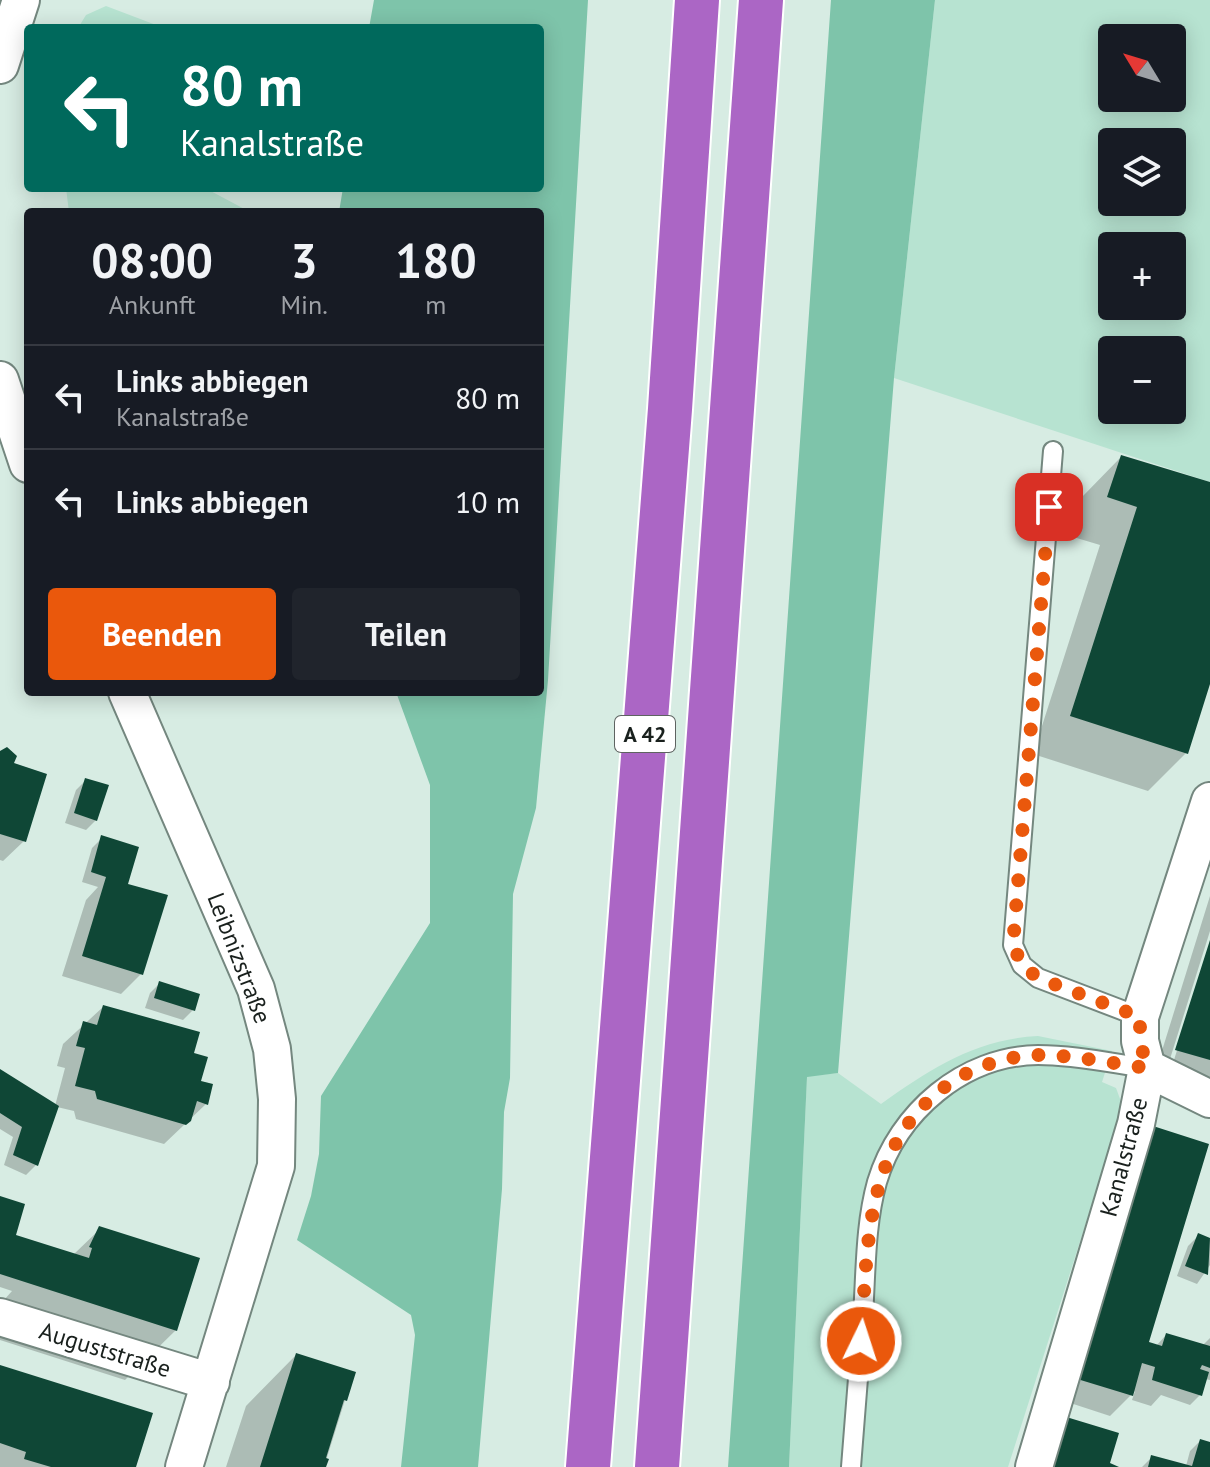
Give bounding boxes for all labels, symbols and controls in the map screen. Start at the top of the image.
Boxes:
north arrow [1098,24,1186,112]
map controls [1098,24,1186,424]
text: 80 m [180,49,303,121]
icon: left [48,56,152,160]
text: Kanalstraße [180,119,364,166]
button: layers [1098,128,1186,216]
text: 08:00 [91,229,213,291]
text: 3 [290,229,318,291]
text: 180 [395,229,477,291]
button: + [1098,232,1186,320]
text: Ankunft [109,288,196,321]
text: Min. [280,288,328,321]
text: m [425,288,446,321]
button: − [1098,336,1186,424]
text: Links abbiegen [116,361,309,400]
icon: left [48,375,92,419]
text: 80 m [455,378,520,417]
text: Kanalstraße [116,400,249,433]
pin [1015,473,1083,541]
icon: left [48,479,92,523]
text: Links abbiegen [116,482,309,521]
text: 10 m [455,482,520,521]
icon: arrive [1027,485,1071,529]
button: Beenden [48,588,276,680]
button: Teilen [292,588,520,680]
road number: A 42 [615,716,675,752]
street label: Leibnizstraße [200,888,279,1028]
street label: Kanalstraße [1093,1094,1154,1220]
position arrow [819,1299,903,1383]
street label: Auguststraße [36,1315,175,1384]

